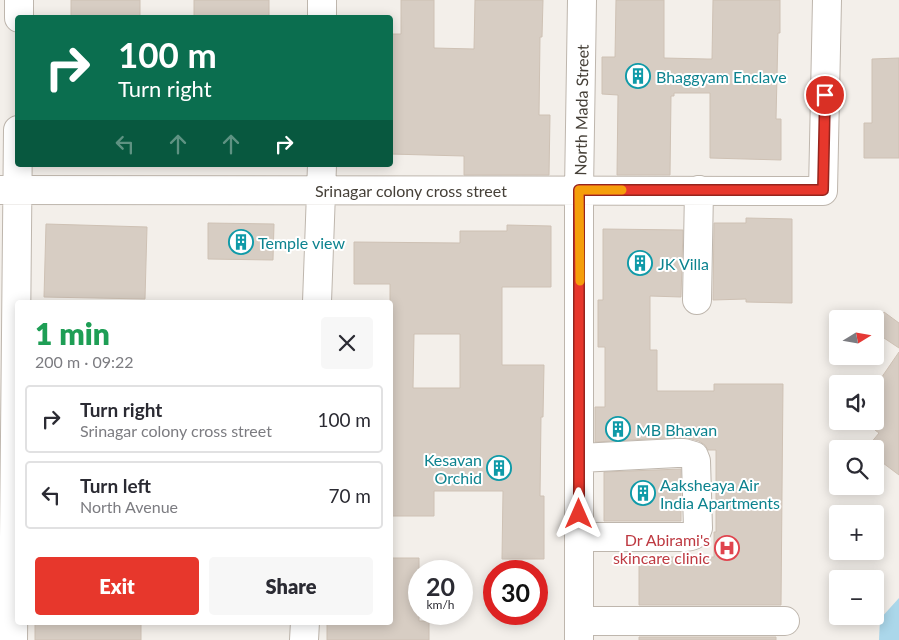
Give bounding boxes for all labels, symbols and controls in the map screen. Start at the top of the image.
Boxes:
text: 100 m [118,33,217,75]
icon: right [35,35,100,100]
street label: North Mada Street [570,44,592,176]
building icon: Bhaggyam Enclave [625,63,651,89]
place label: Bhaggyam Enclave [656,67,787,86]
pin [804,74,846,116]
text: Turn right [118,75,212,102]
icon: arrive [811,81,839,109]
icon: left [111,130,139,158]
icon: ahead [164,130,192,158]
icon: ahead [217,130,245,158]
icon: right [270,130,298,158]
street label: Srinagar colony cross street [315,181,507,200]
building icon: Temple view [228,229,254,255]
place label: Temple view [258,233,345,252]
building icon: JK Villa [627,250,653,276]
place label: JK Villa [658,254,709,273]
north arrow [829,310,884,365]
map controls [829,310,884,625]
text: 1 min [35,315,110,351]
button: close [321,317,373,369]
text: 200 m · 09:22 [35,352,134,371]
button: sound [829,375,884,430]
text: Turn right [80,398,162,421]
icon: right [37,405,65,433]
text: 100 m [317,408,371,431]
building icon: MB Bhavan [605,416,631,442]
place label: MB Bhavan [636,420,717,439]
text: Srinagar colony cross street [80,421,272,440]
button: search [829,440,884,495]
place label: Kesavan Orchid [424,450,482,487]
building icon: Kesavan Orchid [486,455,512,481]
text: Turn left [80,474,151,497]
place label: Aaksheaya Air India Apartments [660,475,780,512]
building icon: Aaksheaya Air India Apartments [630,480,656,506]
icon: left [37,481,65,509]
text: 70 m [328,484,371,507]
position arrow [552,487,604,539]
text: North Avenue [80,497,178,516]
button: + [829,505,884,560]
place label: Dr Abirami's skincare clinic [613,530,710,567]
hospital icon: Dr Abirami's skincare clinic [714,535,740,561]
button: Exit [35,557,199,615]
button: Share [209,557,373,615]
speed limit sign: 30 [483,560,548,625]
button: − [829,570,884,625]
text: 20 [426,571,455,601]
text: km/h [426,597,455,612]

